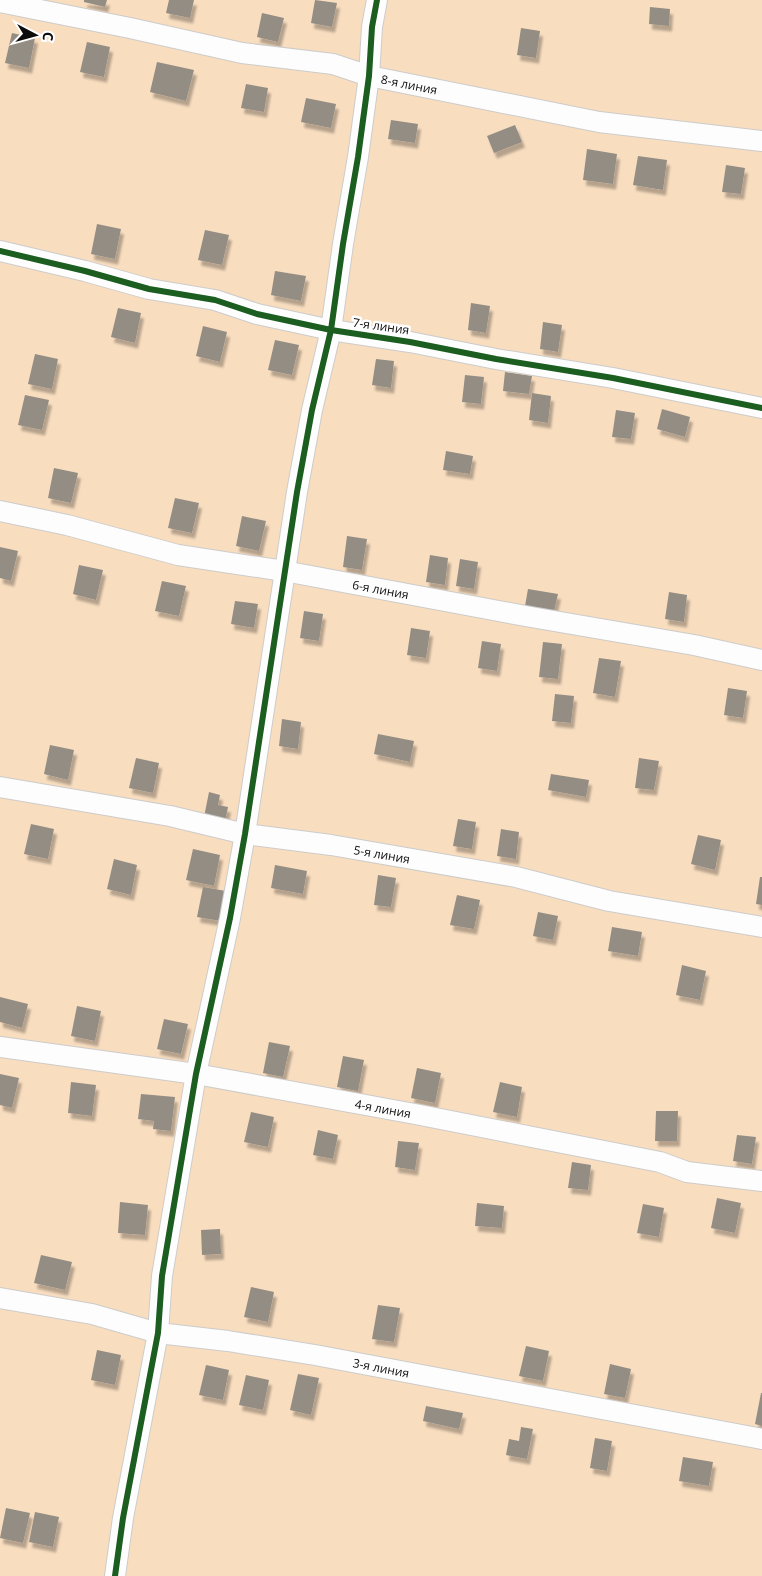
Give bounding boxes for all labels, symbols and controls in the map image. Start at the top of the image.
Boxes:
north arrow [10,10,60,60]
text: С [39,31,58,42]
street label: 8-я линия [380,70,439,98]
street label: 7-я линия [352,314,410,338]
street label: 6-я линия [351,575,410,603]
street label: 5-я линия [352,841,411,867]
street label: 4-я линия [354,1095,413,1122]
street label: 3-я линия [352,1354,411,1381]

